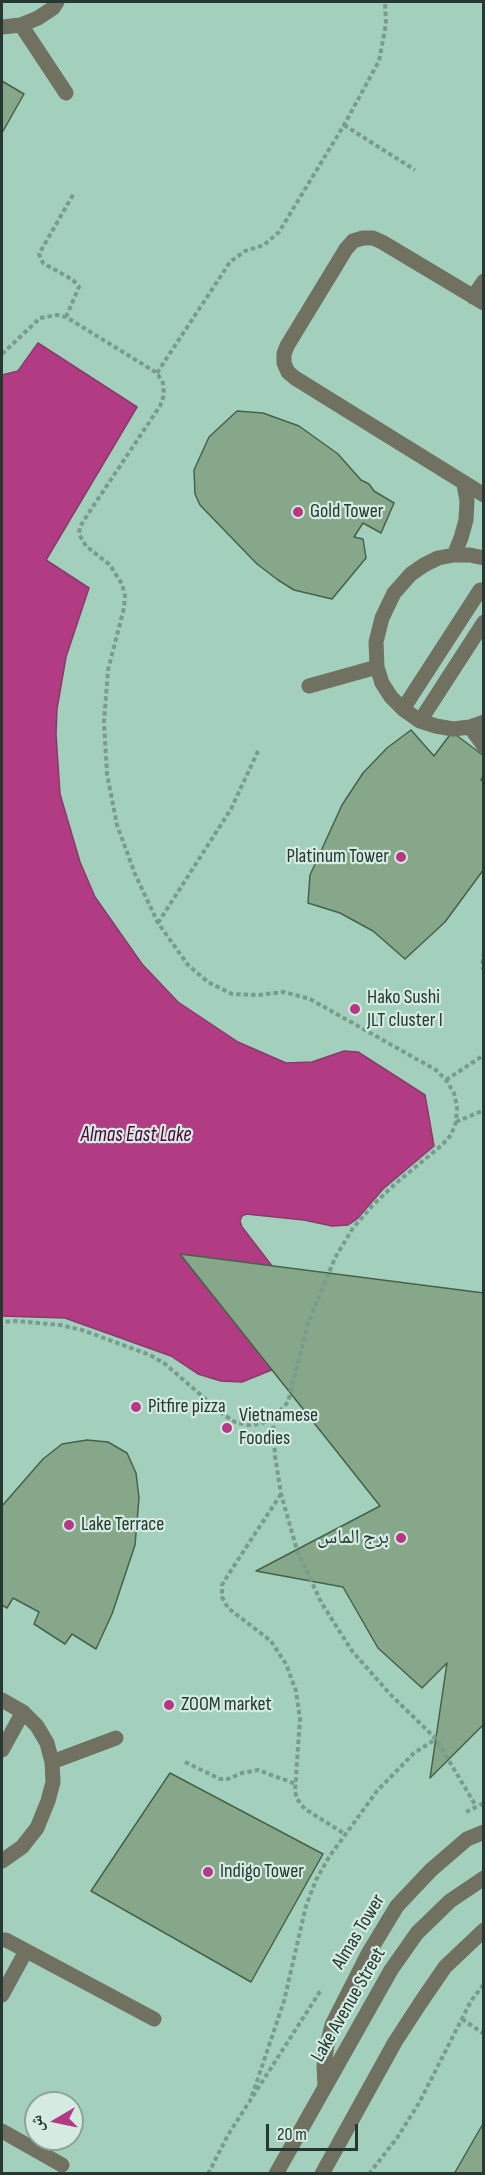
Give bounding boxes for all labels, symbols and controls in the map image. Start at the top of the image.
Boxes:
place label: Gold Tower [310,500,383,524]
marker: Gold Tower [291,505,305,519]
place label: Platinum Tower [286,845,389,869]
marker: Platinum Tower [394,850,408,864]
place label: Hako Sushi JLT cluster I [367,986,443,1033]
marker: Hako Sushi JLT cluster I [348,1002,362,1016]
water label: Almas East Lake [81,1123,191,1149]
place label: Pitfire pizza [148,1395,226,1419]
marker: Pitfire pizza [129,1400,143,1414]
place label: Vietnamese Foodies [239,1404,318,1451]
marker: Vietnamese Foodies [220,1421,234,1435]
place label: Lake Terrace [81,1513,164,1537]
marker: Lake Terrace [62,1518,76,1532]
place label: برج الماس [317,1526,389,1550]
marker: برج الماس [394,1531,408,1545]
place label: ZOOM market [181,1693,271,1717]
marker: ZOOM market [162,1698,176,1712]
place label: Indigo Tower [220,1860,304,1884]
marker: Indigo Tower [201,1865,215,1879]
street label: Almas Tower [327,1890,391,1974]
street label: Lake Avenue Street [307,1944,391,2066]
north arrow [24,2091,84,2151]
scale bar [269,2112,360,2150]
text: ش [27,2114,48,2133]
text: 20 m [277,2124,307,2145]

